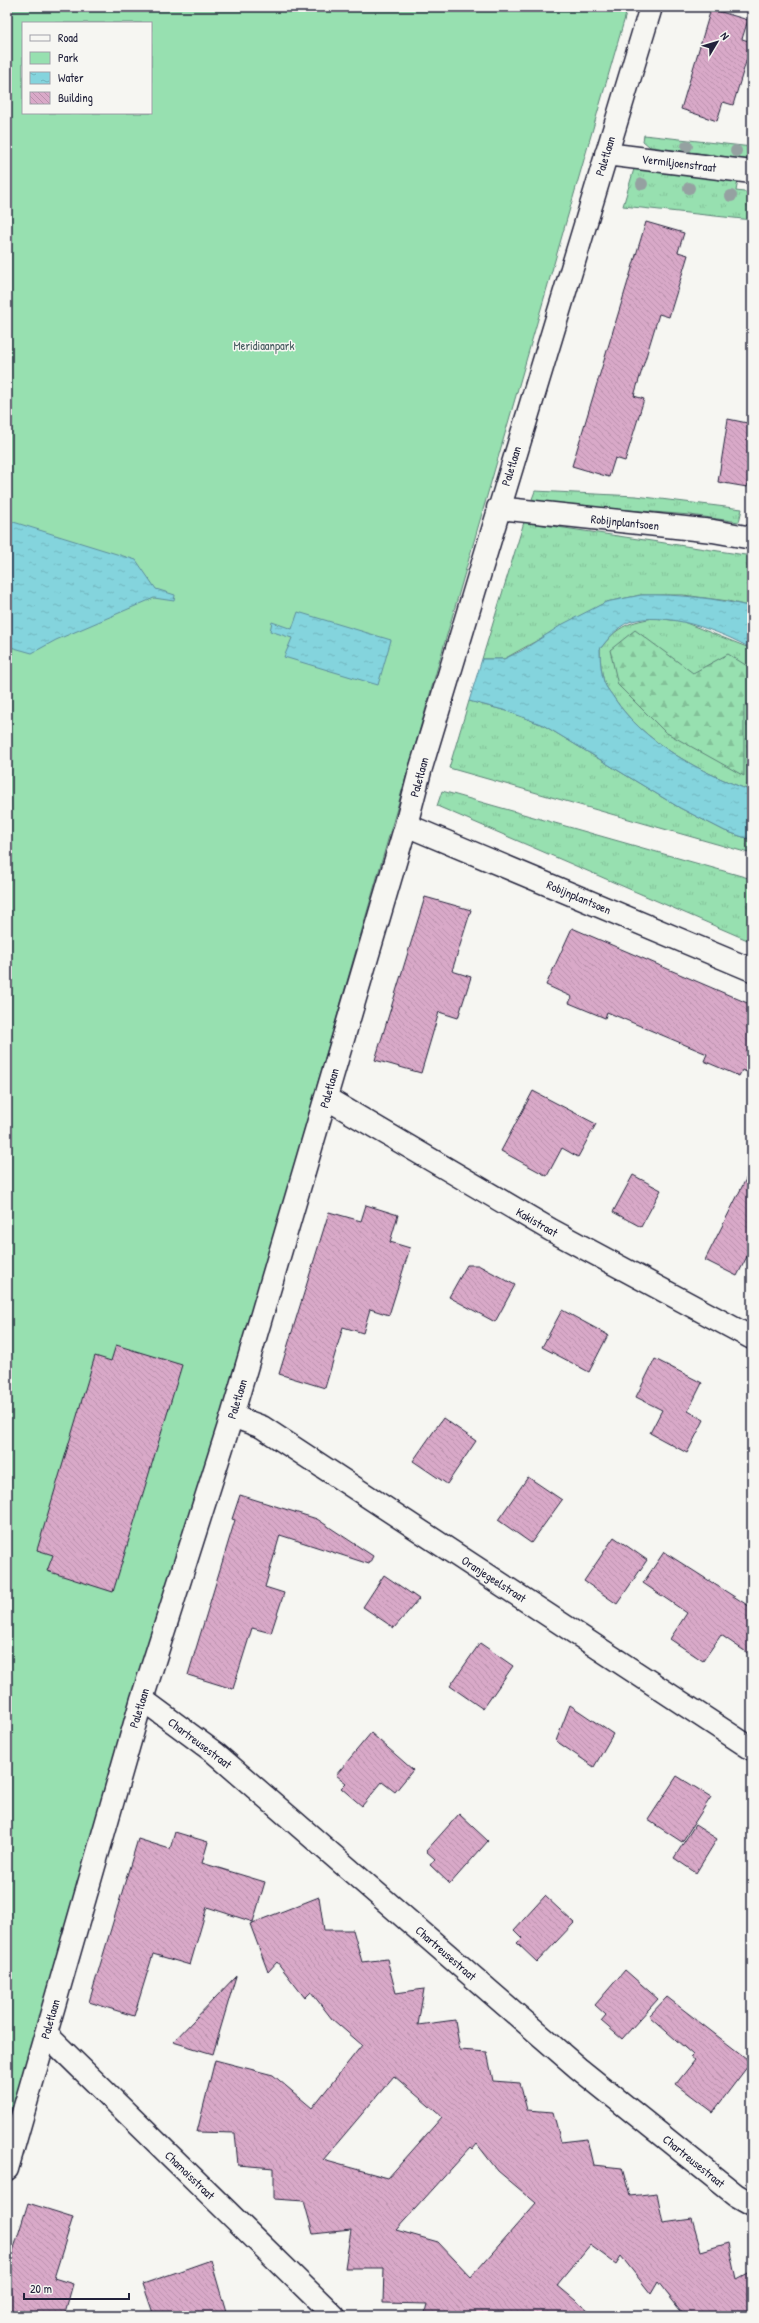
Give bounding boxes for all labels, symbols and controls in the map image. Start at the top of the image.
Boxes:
legend [22,22,152,114]
north arrow [697,22,737,62]
text: Road [58,29,78,46]
text: N [718,29,732,43]
text: Park [58,49,78,66]
text: Water [58,69,84,86]
text: Building [58,89,93,106]
street label: Paletlaan [591,134,619,178]
street label: Vermiljoenstraat [641,150,718,176]
park label: Meridiaanpark [234,337,294,354]
street label: Paletlaan [497,444,525,488]
street label: Robijnplantsoen [590,510,660,534]
street label: Paletlaan [406,755,432,799]
street label: Robijnplantsoen [544,876,614,918]
street label: Paletlaan [315,1066,343,1110]
street label: Kakistraat [513,1203,562,1241]
street label: Paletlaan [223,1377,251,1421]
street label: Oranjegeelstraat [458,1552,530,1607]
street label: Paletlaan [125,1686,153,1730]
street label: Chartreusestraat [165,1713,236,1773]
street label: Chartreusestraat [412,1922,481,1985]
street label: Paletlaan [36,1997,64,2041]
street label: Chartreusestraat [659,2131,729,2192]
street label: Chamoisstraat [161,2147,219,2204]
scale bar [24,2275,129,2301]
text: 20 m [30,2280,52,2297]

